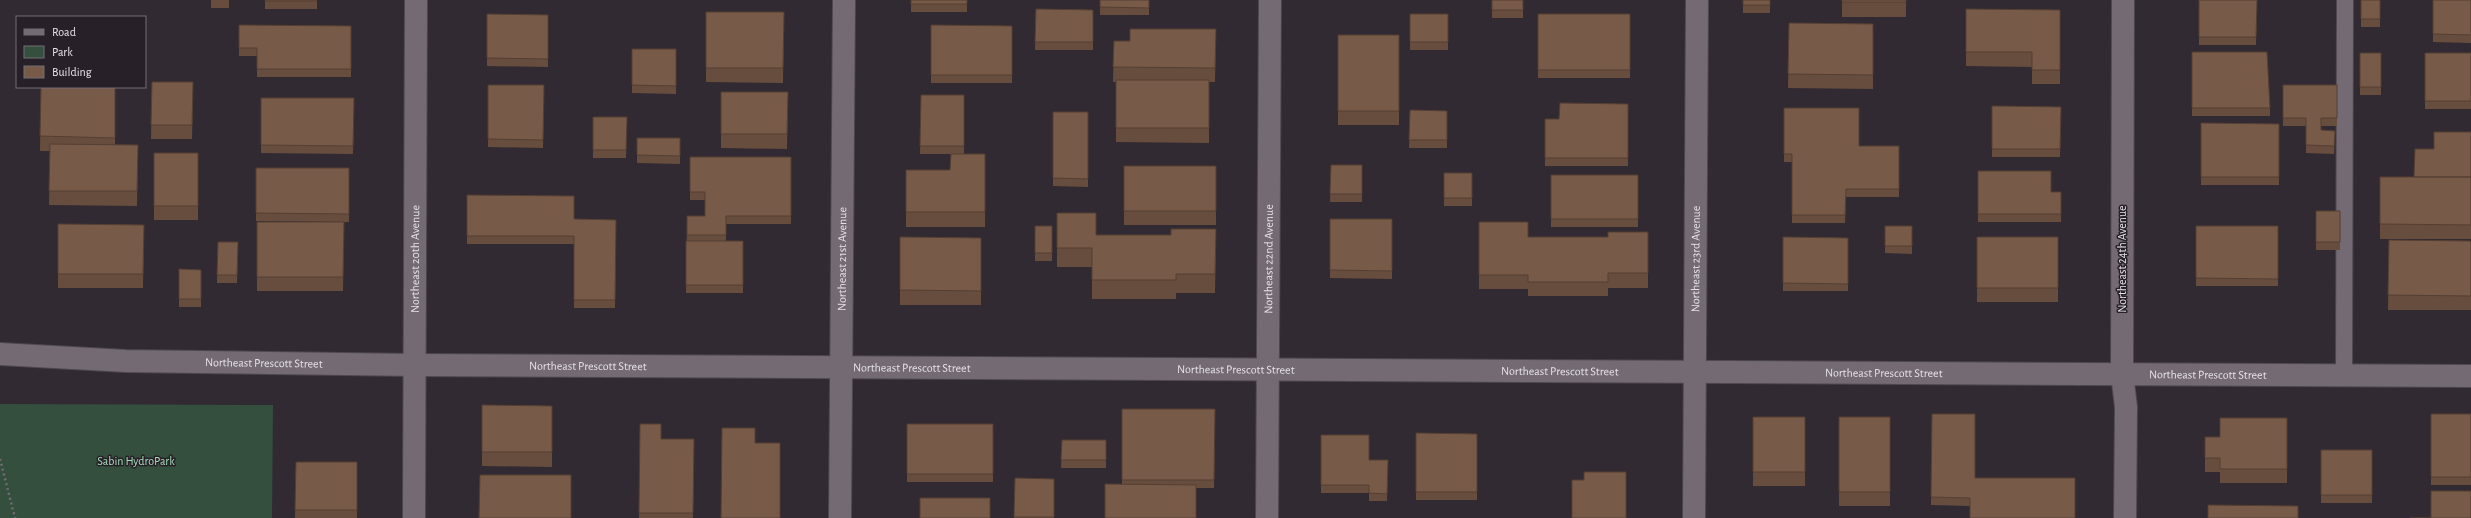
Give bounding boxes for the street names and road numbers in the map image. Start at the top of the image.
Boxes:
street label: Northeast 22nd Avenue [1262,204,1275,314]
street label: Northeast 20th Avenue [409,205,421,313]
street label: Northeast 24th Avenue [2116,205,2128,313]
street label: Northeast 23rd Avenue [1689,206,1702,312]
street label: Northeast 21st Avenue [836,207,848,311]
street label: Northeast Prescott Street [205,356,323,370]
street label: Northeast Prescott Street [529,360,647,372]
street label: Northeast Prescott Street [853,361,971,374]
street label: Northeast Prescott Street [1177,363,1295,376]
street label: Northeast Prescott Street [1501,365,1619,377]
street label: Northeast Prescott Street [1825,367,1943,379]
street label: Northeast Prescott Street [2149,368,2267,381]

